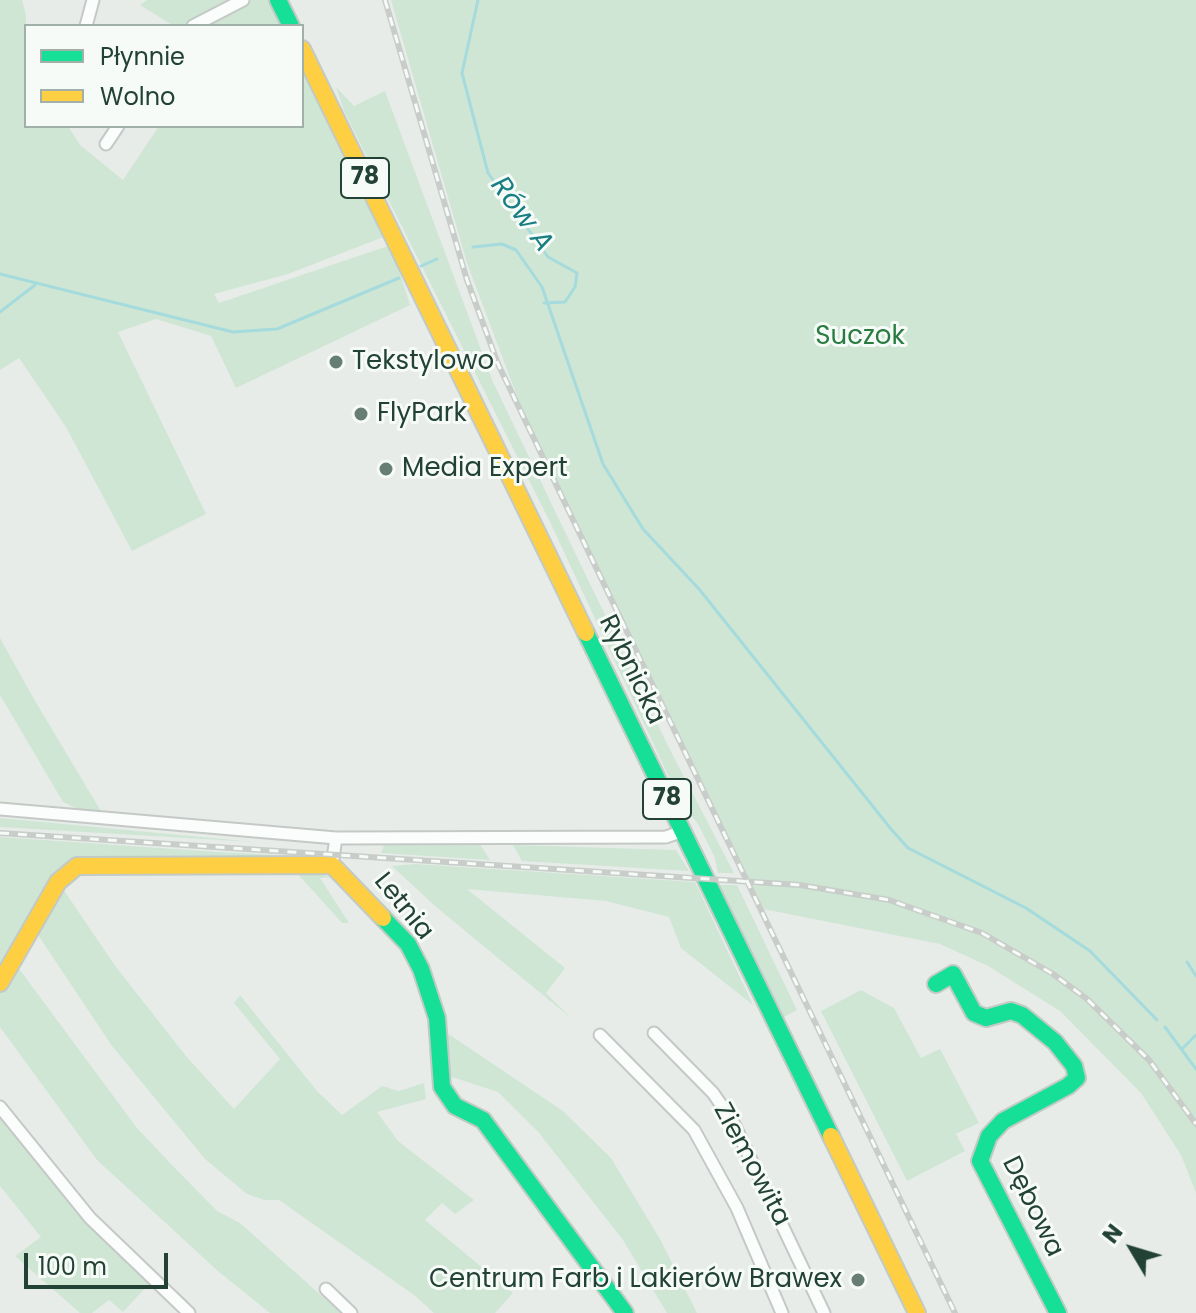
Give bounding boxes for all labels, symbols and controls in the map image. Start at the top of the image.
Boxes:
legend [24,24,304,128]
text: Płynnie [100,40,185,73]
text: Wolno [100,80,175,113]
road number: 78 [341,158,389,198]
water label: Rów A [482,171,560,259]
park label: Suczok [815,321,905,353]
place label: Tekstylowo [352,346,494,378]
marker: Tekstylowo [327,353,345,371]
place label: FlyPark [377,398,467,430]
marker: FlyPark [352,405,370,423]
place label: Media Expert [402,453,568,485]
marker: Media Expert [377,460,395,478]
street label: Rybnicka [591,610,671,730]
road number: 78 [643,779,691,819]
street label: Letnia [367,867,439,947]
street label: Ziemowita [706,1098,796,1232]
street label: Dębowa [994,1152,1070,1262]
north arrow [1092,1209,1172,1289]
text: N [1095,1218,1130,1250]
scale bar [28,1237,172,1287]
text: 100 m [38,1250,107,1283]
place label: Centrum Farb i Lakierów Brawex [429,1264,842,1296]
marker: Centrum Farb i Lakierów Brawex [849,1271,867,1289]

